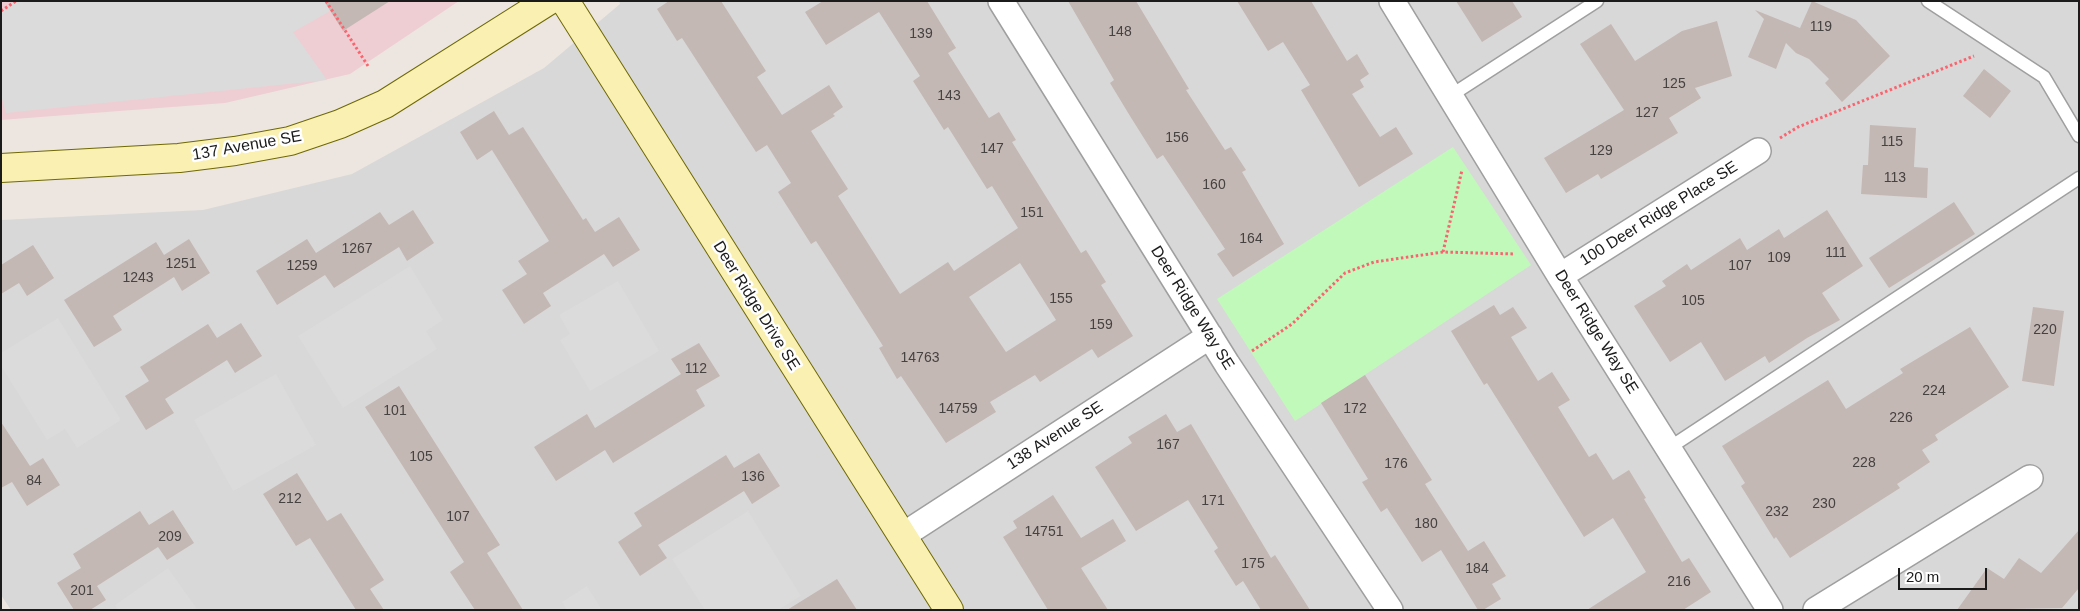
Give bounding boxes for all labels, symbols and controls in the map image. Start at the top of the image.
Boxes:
house number: 119 [1810,19,1832,35]
house number: 148 [1108,24,1132,40]
house number: 139 [909,26,933,42]
house number: 125 [1662,76,1686,92]
house number: 143 [937,88,961,104]
house number: 127 [1635,105,1659,121]
street label: 137 Avenue SE [191,127,303,165]
house number: 156 [1165,130,1189,146]
house number: 115 [1881,134,1903,150]
house number: 147 [980,141,1004,157]
house number: 129 [1589,143,1613,159]
street label: 100 Deer Ridge Place SE [1577,158,1741,270]
house number: 113 [1884,170,1906,186]
house number: 160 [1202,177,1226,193]
house number: 151 [1020,205,1044,221]
house number: 164 [1239,231,1263,247]
street label: Deer Ridge Drive SE [709,238,803,374]
house number: 1267 [341,241,373,257]
street label: Deer Ridge Way SE [1146,242,1238,374]
house number: 111 [1825,245,1847,261]
house number: 109 [1767,250,1791,266]
house number: 1251 [165,256,197,272]
house number: 1259 [286,258,318,274]
house number: 107 [1728,258,1752,274]
street label: Deer Ridge Way SE [1550,266,1642,398]
house number: 1243 [122,270,154,286]
house number: 155 [1049,291,1073,307]
house number: 105 [1681,293,1705,309]
house number: 159 [1089,317,1113,333]
house number: 220 [2033,322,2057,338]
house number: 14763 [901,350,939,366]
house number: 112 [685,361,707,377]
house number: 224 [1922,383,1946,399]
street label: 138 Avenue SE [1003,398,1107,474]
house number: 14759 [939,401,977,417]
house number: 172 [1343,401,1367,417]
house number: 101 [383,403,407,419]
house number: 226 [1889,410,1913,426]
house number: 167 [1156,437,1180,453]
house number: 105 [409,449,433,465]
house number: 228 [1852,455,1876,471]
house number: 176 [1384,456,1408,472]
house number: 136 [741,469,765,485]
house number: 84 [26,473,42,489]
house number: 212 [278,491,302,507]
house number: 171 [1201,493,1225,509]
house number: 230 [1812,496,1836,512]
house number: 232 [1765,504,1789,520]
house number: 107 [446,509,470,525]
house number: 180 [1414,516,1438,532]
house number: 14751 [1025,524,1063,540]
house number: 209 [158,529,182,545]
house number: 175 [1241,556,1265,572]
scale bar [1900,558,1989,590]
house number: 184 [1465,561,1489,577]
text: 20 m [1906,568,1939,585]
house number: 216 [1667,574,1691,590]
house number: 201 [70,583,94,599]

